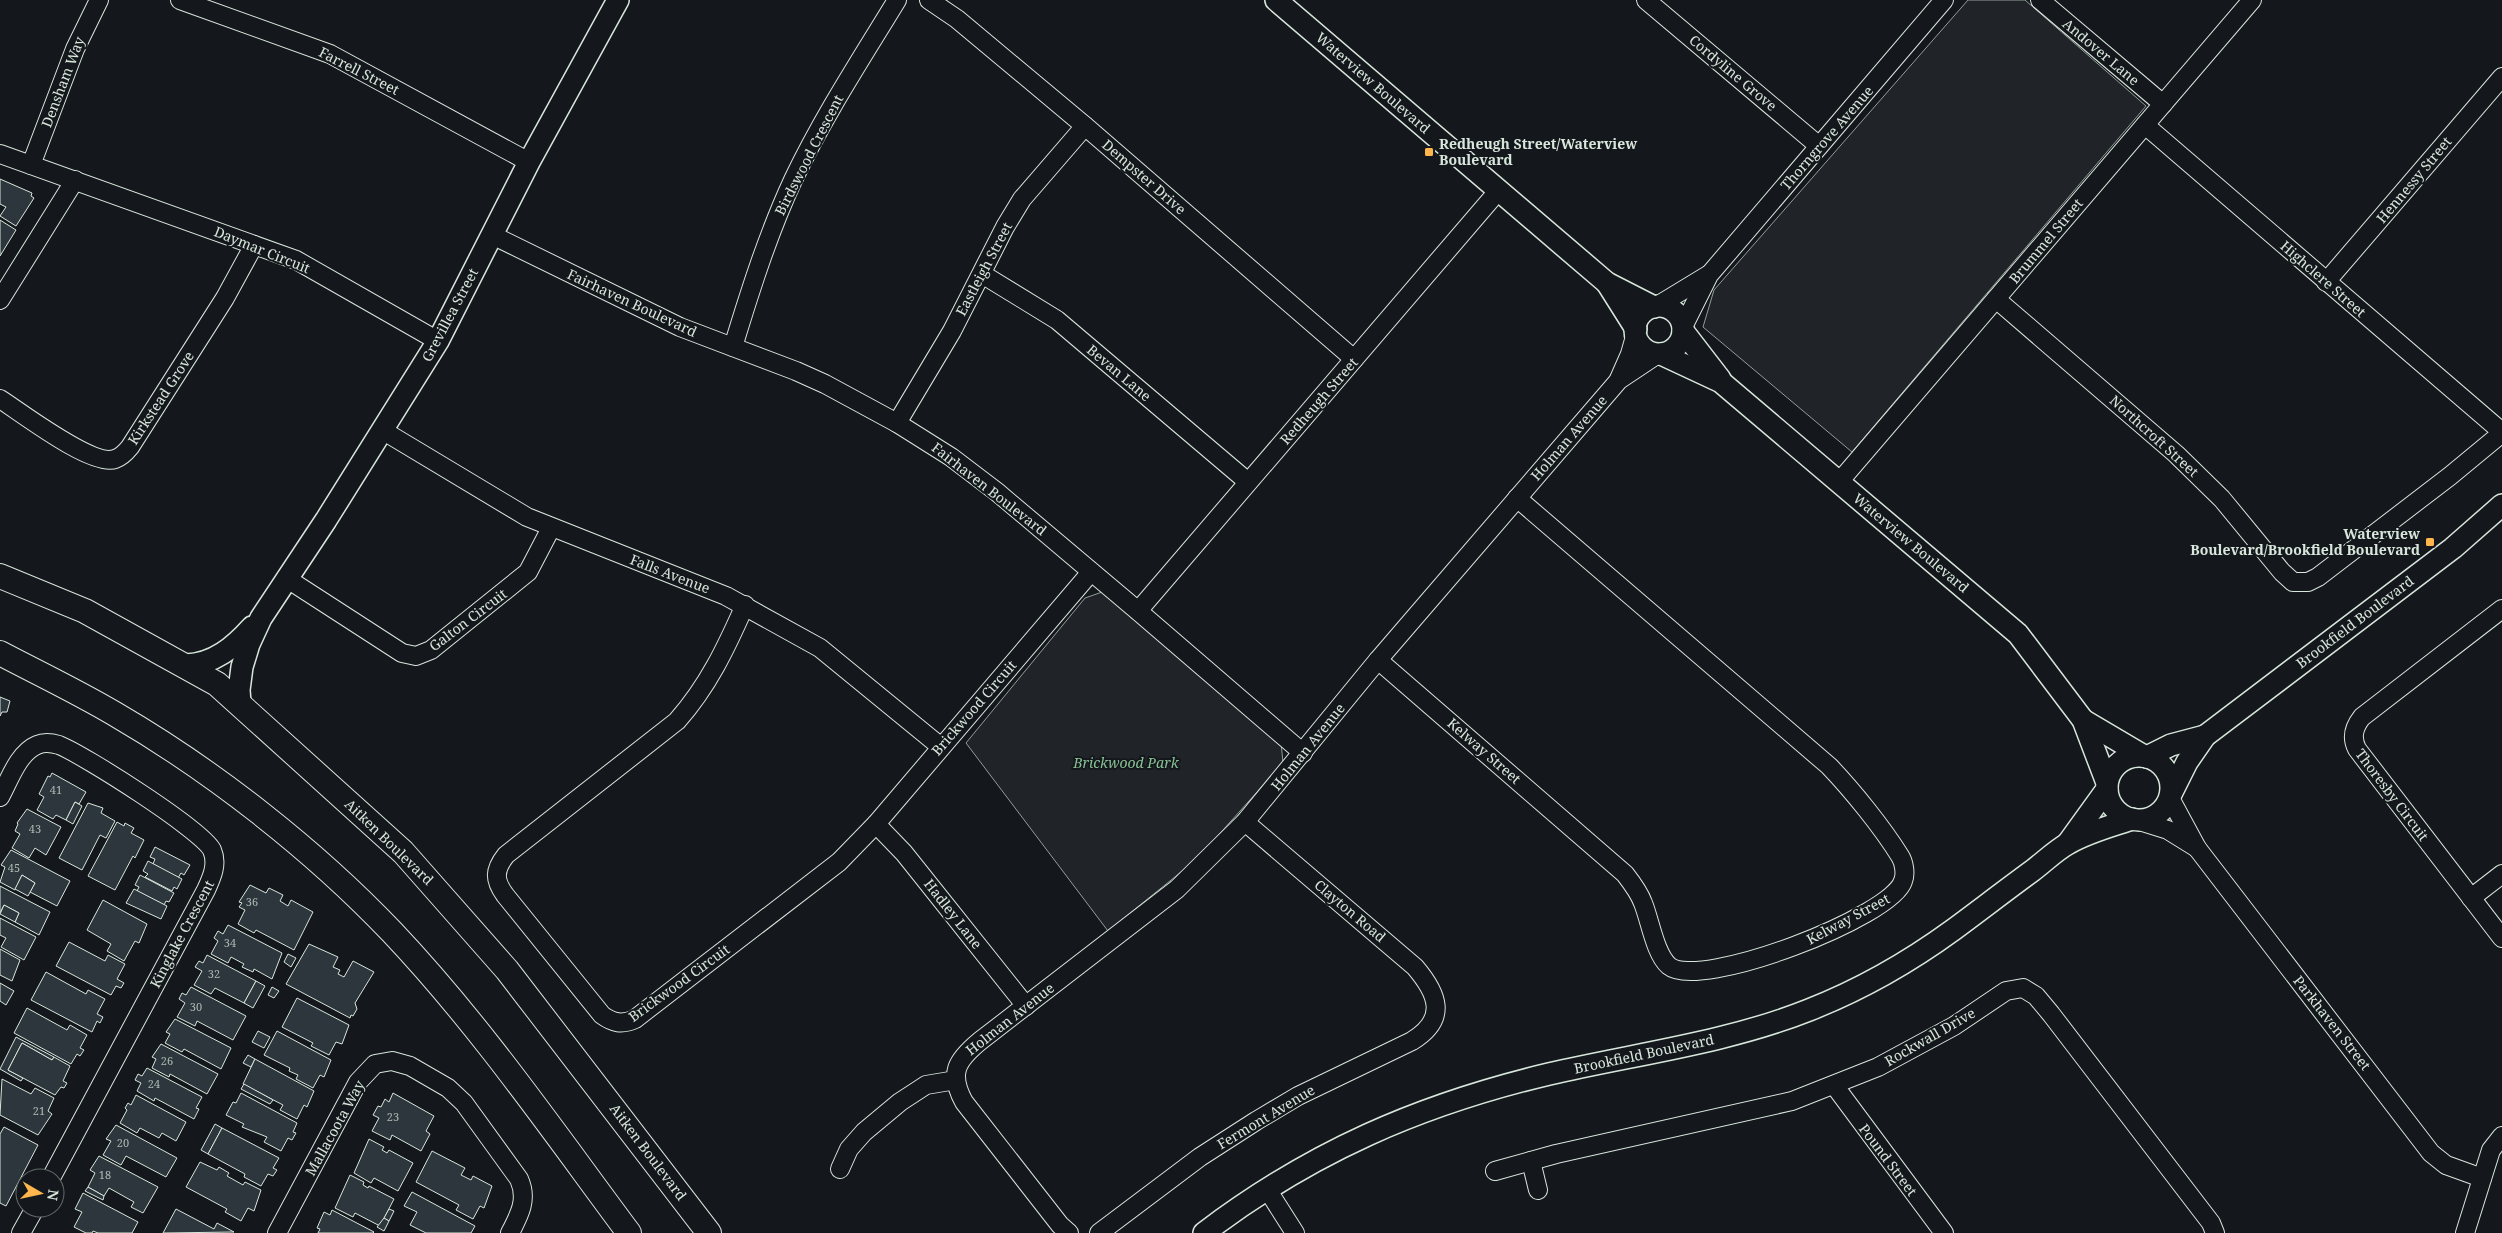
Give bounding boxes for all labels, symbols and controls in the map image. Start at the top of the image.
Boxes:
street label: Andover Lane [2059,14,2144,89]
street label: Waterview Boulevard [1312,28,1435,138]
street label: Cordyline Grove [1685,30,1781,115]
street label: Densham Way [36,34,89,130]
street label: Farrell Street [316,42,403,99]
street label: Thorngrove Avenue [1776,81,1877,194]
street label: Birdswood Crescent [770,91,847,218]
street label: Hennessy Street [2372,132,2455,227]
place label: Redheugh Street/Waterview Boulevard [1439,134,1637,169]
street label: Dempster Drive [1098,135,1190,218]
marker: Redheugh Street/Waterview Boulevard [1423,146,1435,158]
street label: Brummel Street [2004,194,2087,287]
street label: Eastleigh Street [951,219,1016,319]
street label: Daymar Circuit [211,222,313,277]
street label: Highclere Street [2277,236,2370,321]
street label: Fairhaven Boulevard [564,264,700,341]
street label: Grevillea Street [417,265,482,365]
street label: Bevan Lane [1083,340,1155,405]
street label: Kirkstead Grove [123,347,198,448]
street label: Redheugh Street [1275,353,1362,448]
street label: Holman Avenue [1526,391,1611,484]
street label: Northcroft Street [2106,391,2203,481]
street label: Fairhaven Boulevard [928,438,1051,540]
street label: Waterview Boulevard [1849,489,1973,597]
place label: Waterview Boulevard/Brookfield Boulevard [2190,524,2420,559]
marker: Waterview Boulevard/Brookfield Boulevard [2424,536,2436,548]
street label: Falls Avenue [627,550,713,598]
street label: Brookfield Boulevard [2292,571,2418,672]
street label: Galton Circuit [425,584,511,655]
street label: Brickwood Circuit [927,656,1020,759]
street label: Holman Avenue [1266,699,1349,794]
street label: Kelway Street [1444,713,1525,788]
street label: Thoresby Circuit [2352,745,2433,845]
park label: Brickwood Park [1072,753,1180,772]
house number: 41 [50,782,62,797]
street label: Aitken Boulevard [341,794,438,889]
house number: 43 [29,821,41,836]
house number: 45 [8,860,20,875]
street label: Hadley Lane [920,875,987,953]
street label: Clayton Road [1311,875,1390,946]
street label: Kinglake Crescent [145,877,218,991]
street label: Kelway Street [1803,889,1893,948]
house number: 36 [246,894,258,909]
house number: 34 [224,935,236,950]
street label: Brickwood Circuit [624,939,733,1026]
house number: 32 [208,966,220,981]
street label: Parkhaven Street [2289,971,2375,1074]
street label: Holman Avenue [962,978,1058,1059]
house number: 30 [190,999,202,1014]
street label: Rockwall Drive [1881,1003,1978,1070]
street label: Brookfield Boulevard [1572,1029,1716,1078]
house number: 26 [161,1053,173,1068]
house number: 24 [148,1076,160,1091]
street label: Mallacoota Way [300,1077,369,1179]
street label: Fermont Avenue [1213,1080,1318,1153]
street label: Aitken Boulevard [606,1099,691,1204]
house number: 21 [33,1103,45,1118]
house number: 23 [387,1109,399,1124]
street label: Pound Street [1855,1120,1922,1200]
house number: 20 [117,1135,129,1150]
house number: 18 [99,1167,111,1182]
north arrow [15,1168,65,1218]
text: N [43,1188,64,1202]

